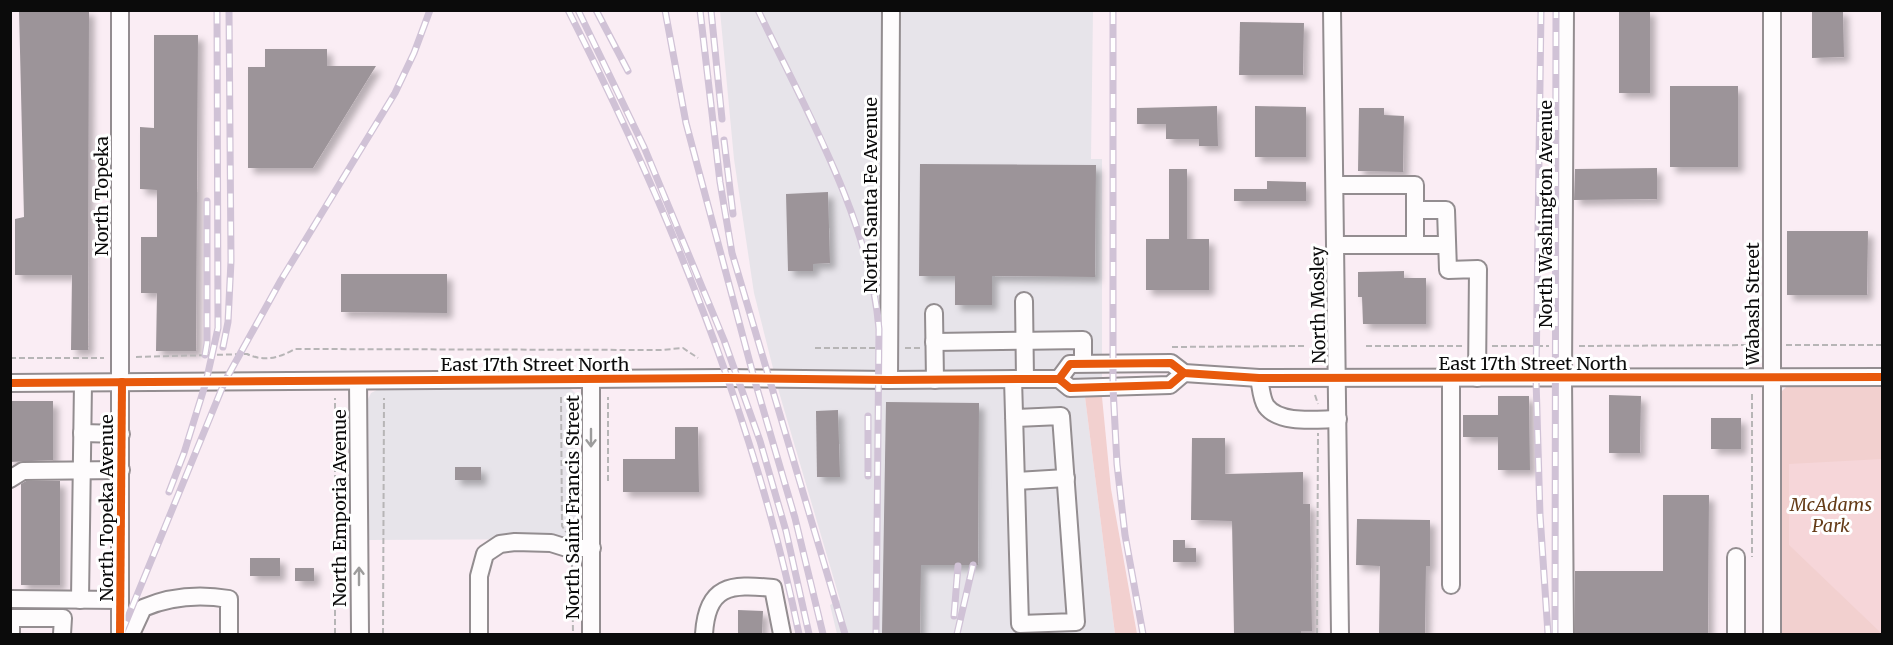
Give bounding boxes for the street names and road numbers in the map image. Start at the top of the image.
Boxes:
street label: North Santa Fe Avenue [859,97,882,293]
street label: North Washington Avenue [1534,100,1557,328]
street label: North Topeka [90,136,113,256]
street label: Wabash Street [1741,242,1764,367]
street label: North Mosley [1305,245,1331,364]
street label: East 17th Street North [1439,352,1628,375]
street label: East 17th Street North [441,353,630,376]
street label: North Saint Francis Street [561,395,584,619]
street label: North Emporia Avenue [328,409,351,607]
street label: North Topeka Avenue [95,414,118,602]

